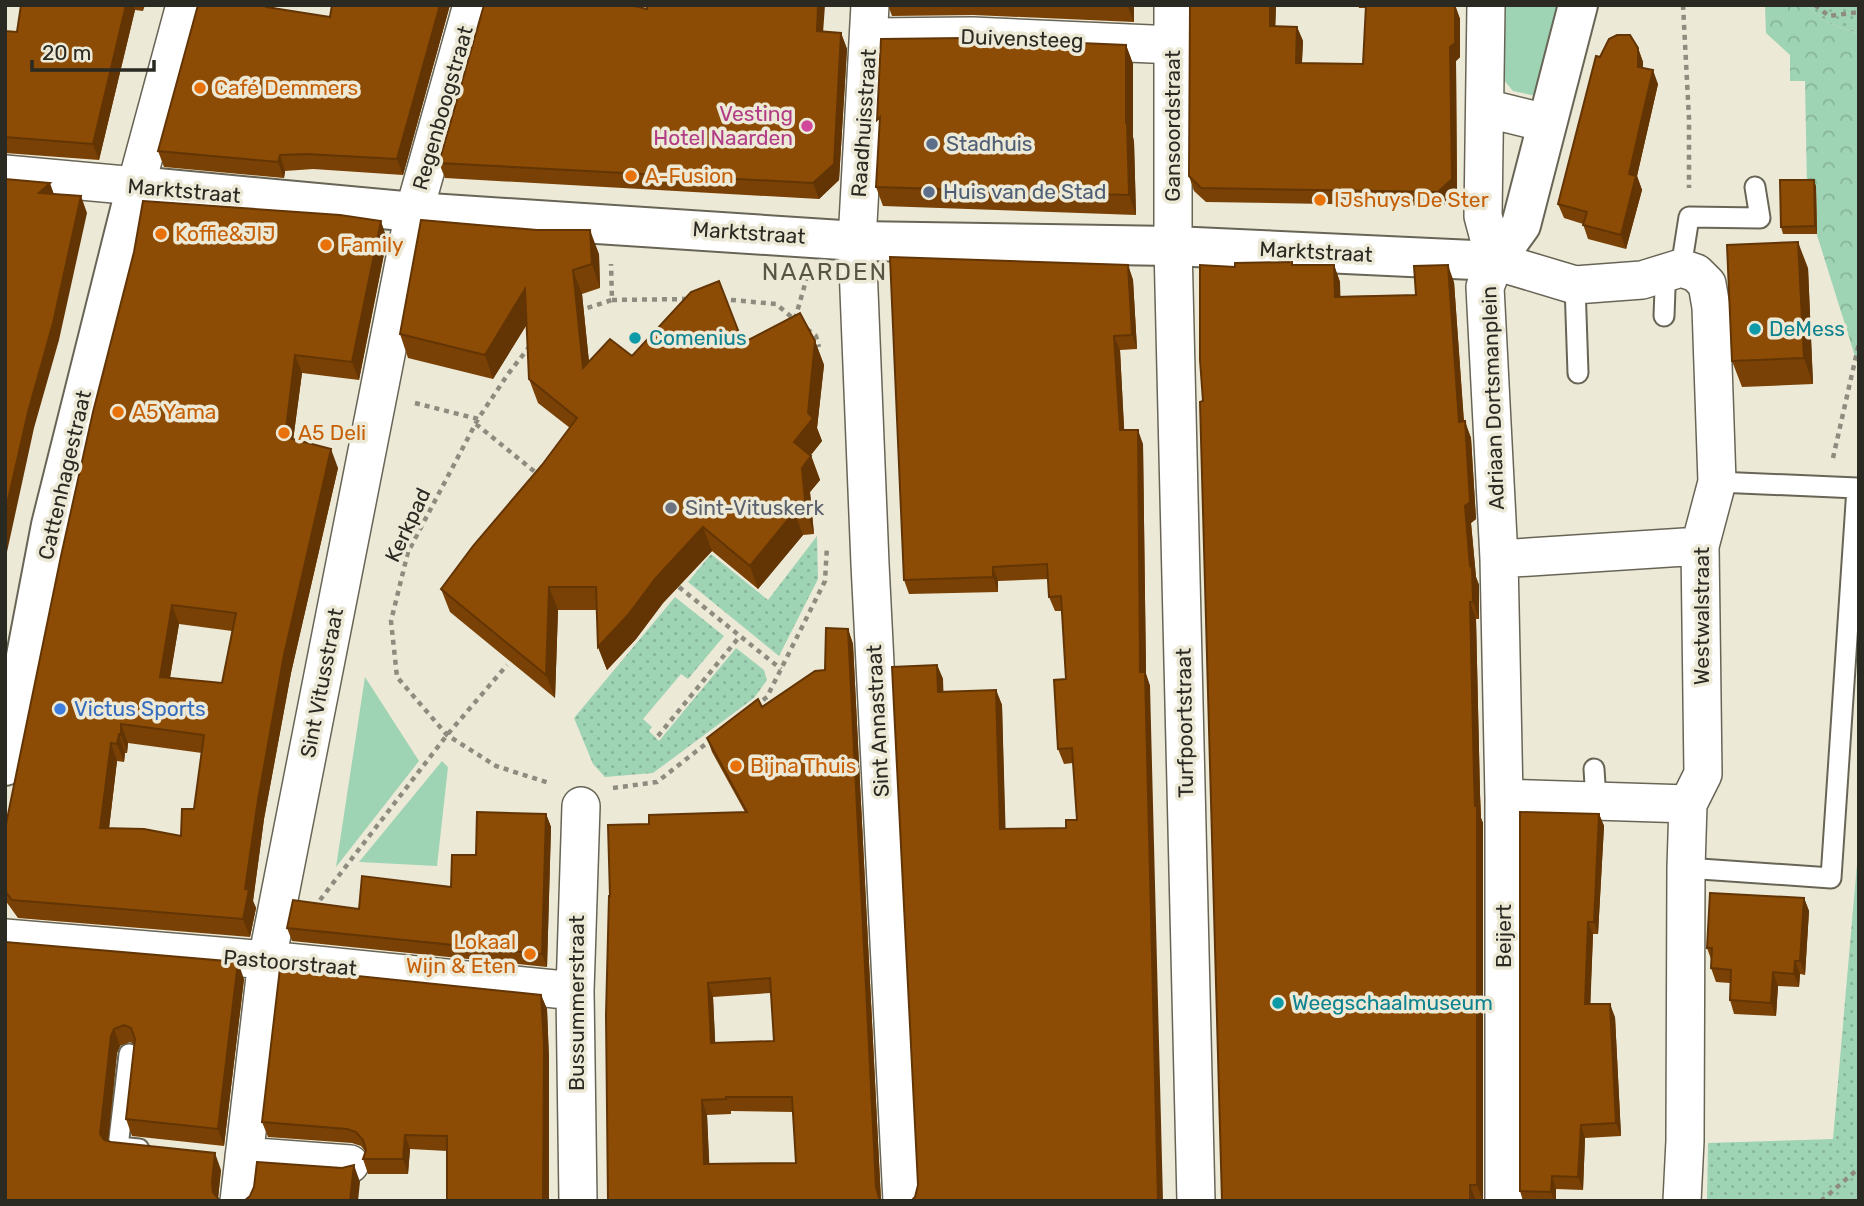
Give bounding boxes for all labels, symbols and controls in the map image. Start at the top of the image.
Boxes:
street label: Regenboogstraat [407,23,478,193]
street label: Duivensteeg [960,24,1084,53]
scale bar [32,28,154,72]
text: 20 m [42,40,91,65]
street label: Raadhuisstraat [846,48,881,198]
street label: Gansoordstraat [1160,50,1185,202]
place label: Café Demmers [214,75,358,100]
marker: Café Demmers [192,80,208,96]
place label: Vesting Hotel Naarden [653,101,793,150]
marker: Vesting Hotel Naarden [799,118,815,134]
place label: Stadhuis [946,131,1033,156]
marker: Stadhuis [924,136,940,152]
place label: A-Fusion [645,163,734,188]
marker: A-Fusion [623,168,639,184]
street label: Marktstraat [127,173,242,208]
place label: Huis van de Stad [943,179,1106,204]
marker: Huis van de Stad [921,184,937,200]
place label: IJshuys De Ster [1334,187,1489,212]
marker: IJshuys De Ster [1312,192,1328,208]
street label: Marktstraat [692,216,806,249]
place label: Koffie&JIJ [175,221,276,246]
marker: Koffie&JIJ [153,226,169,242]
place label: Family [340,232,404,257]
street label: Marktstraat [1259,236,1373,267]
marker: Family [318,237,334,253]
district label: NAARDEN [762,258,888,286]
street label: Adriaan Dortsmanplein [1476,286,1509,510]
place label: DeMess [1769,316,1845,341]
marker: DeMess [1747,321,1763,337]
place label: Comenius [649,325,747,350]
marker: Comenius [627,330,643,346]
street label: Cattenhagestraat [33,388,96,562]
place label: A5 Yama [132,399,216,424]
marker: A5 Yama [110,404,126,420]
place label: A5 Deli [298,420,366,445]
marker: A5 Deli [276,425,292,441]
street label: Kerkpad [379,484,436,566]
place label: Sint-Vituskerk [685,495,824,520]
marker: Sint-Vituskerk [663,500,679,516]
street label: Westwalstraat [1689,547,1714,685]
street label: Sint Vitusstraat [295,606,348,760]
street label: Sint Annastraat [861,644,894,798]
street label: Turfpoortstraat [1171,648,1198,798]
place label: Victus Sports [74,696,206,721]
marker: Victus Sports [52,701,68,717]
place label: Bijna Thuis [750,753,856,778]
marker: Bijna Thuis [728,758,744,774]
street label: Beijert [1491,904,1516,968]
street label: Bussummerstraat [564,915,589,1091]
place label: Lokaal Wijn & Eten [406,929,516,978]
street label: Pastoorstraat [222,944,358,981]
marker: Lokaal Wijn & Eten [522,946,538,962]
place label: Weegschaalmuseum [1292,990,1493,1015]
marker: Weegschaalmuseum [1270,995,1286,1011]

